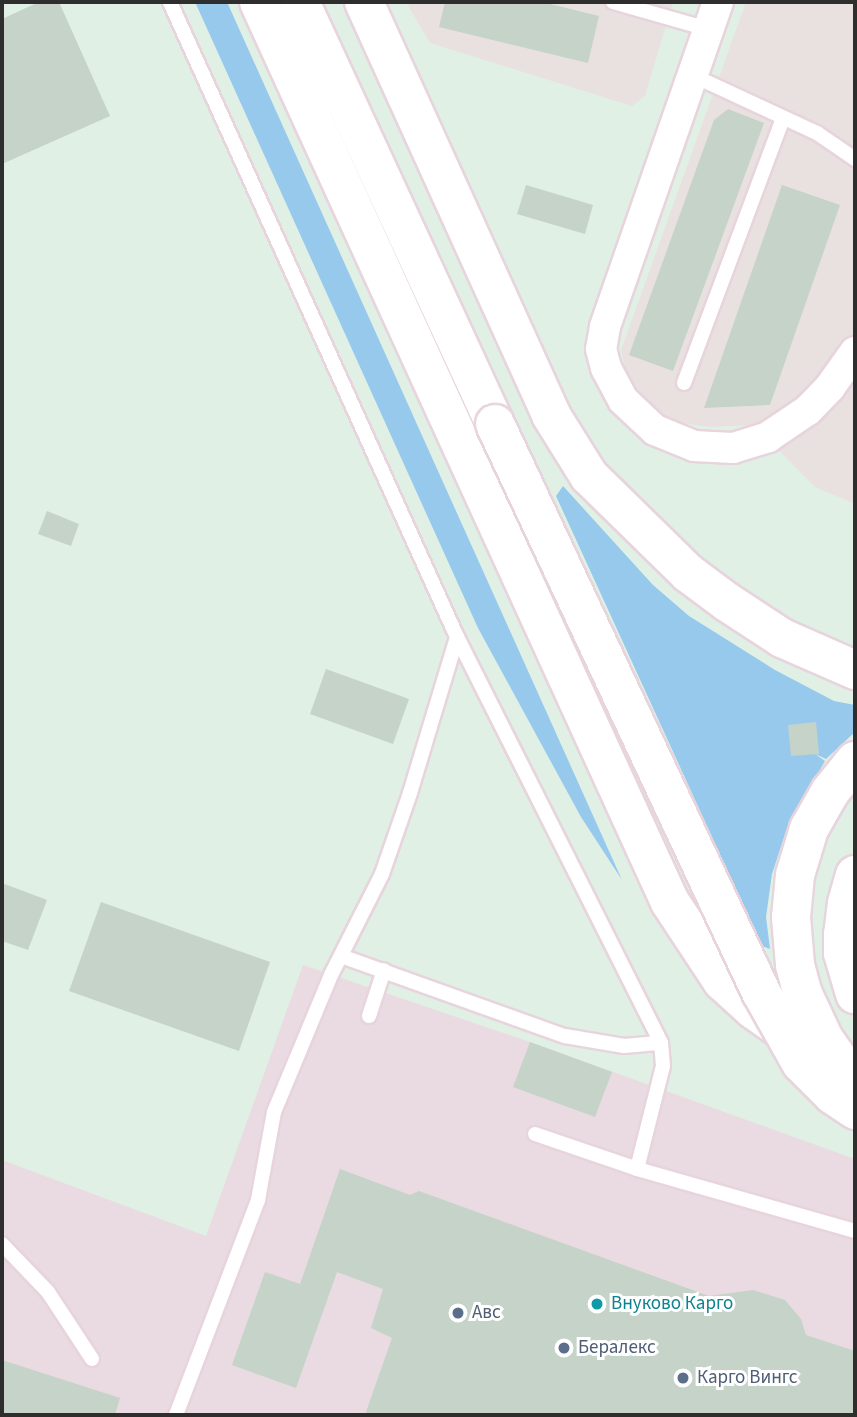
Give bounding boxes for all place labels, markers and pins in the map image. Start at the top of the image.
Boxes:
place label: Внуково Карго [611,1293,733,1315]
marker: Внуково Карго [589,1296,605,1312]
place label: Авс [472,1302,501,1324]
marker: Авс [450,1305,466,1321]
place label: Бералекс [578,1337,656,1359]
marker: Бералекс [556,1340,572,1356]
place label: Карго Вингс [697,1367,797,1389]
marker: Карго Вингс [675,1370,691,1386]

